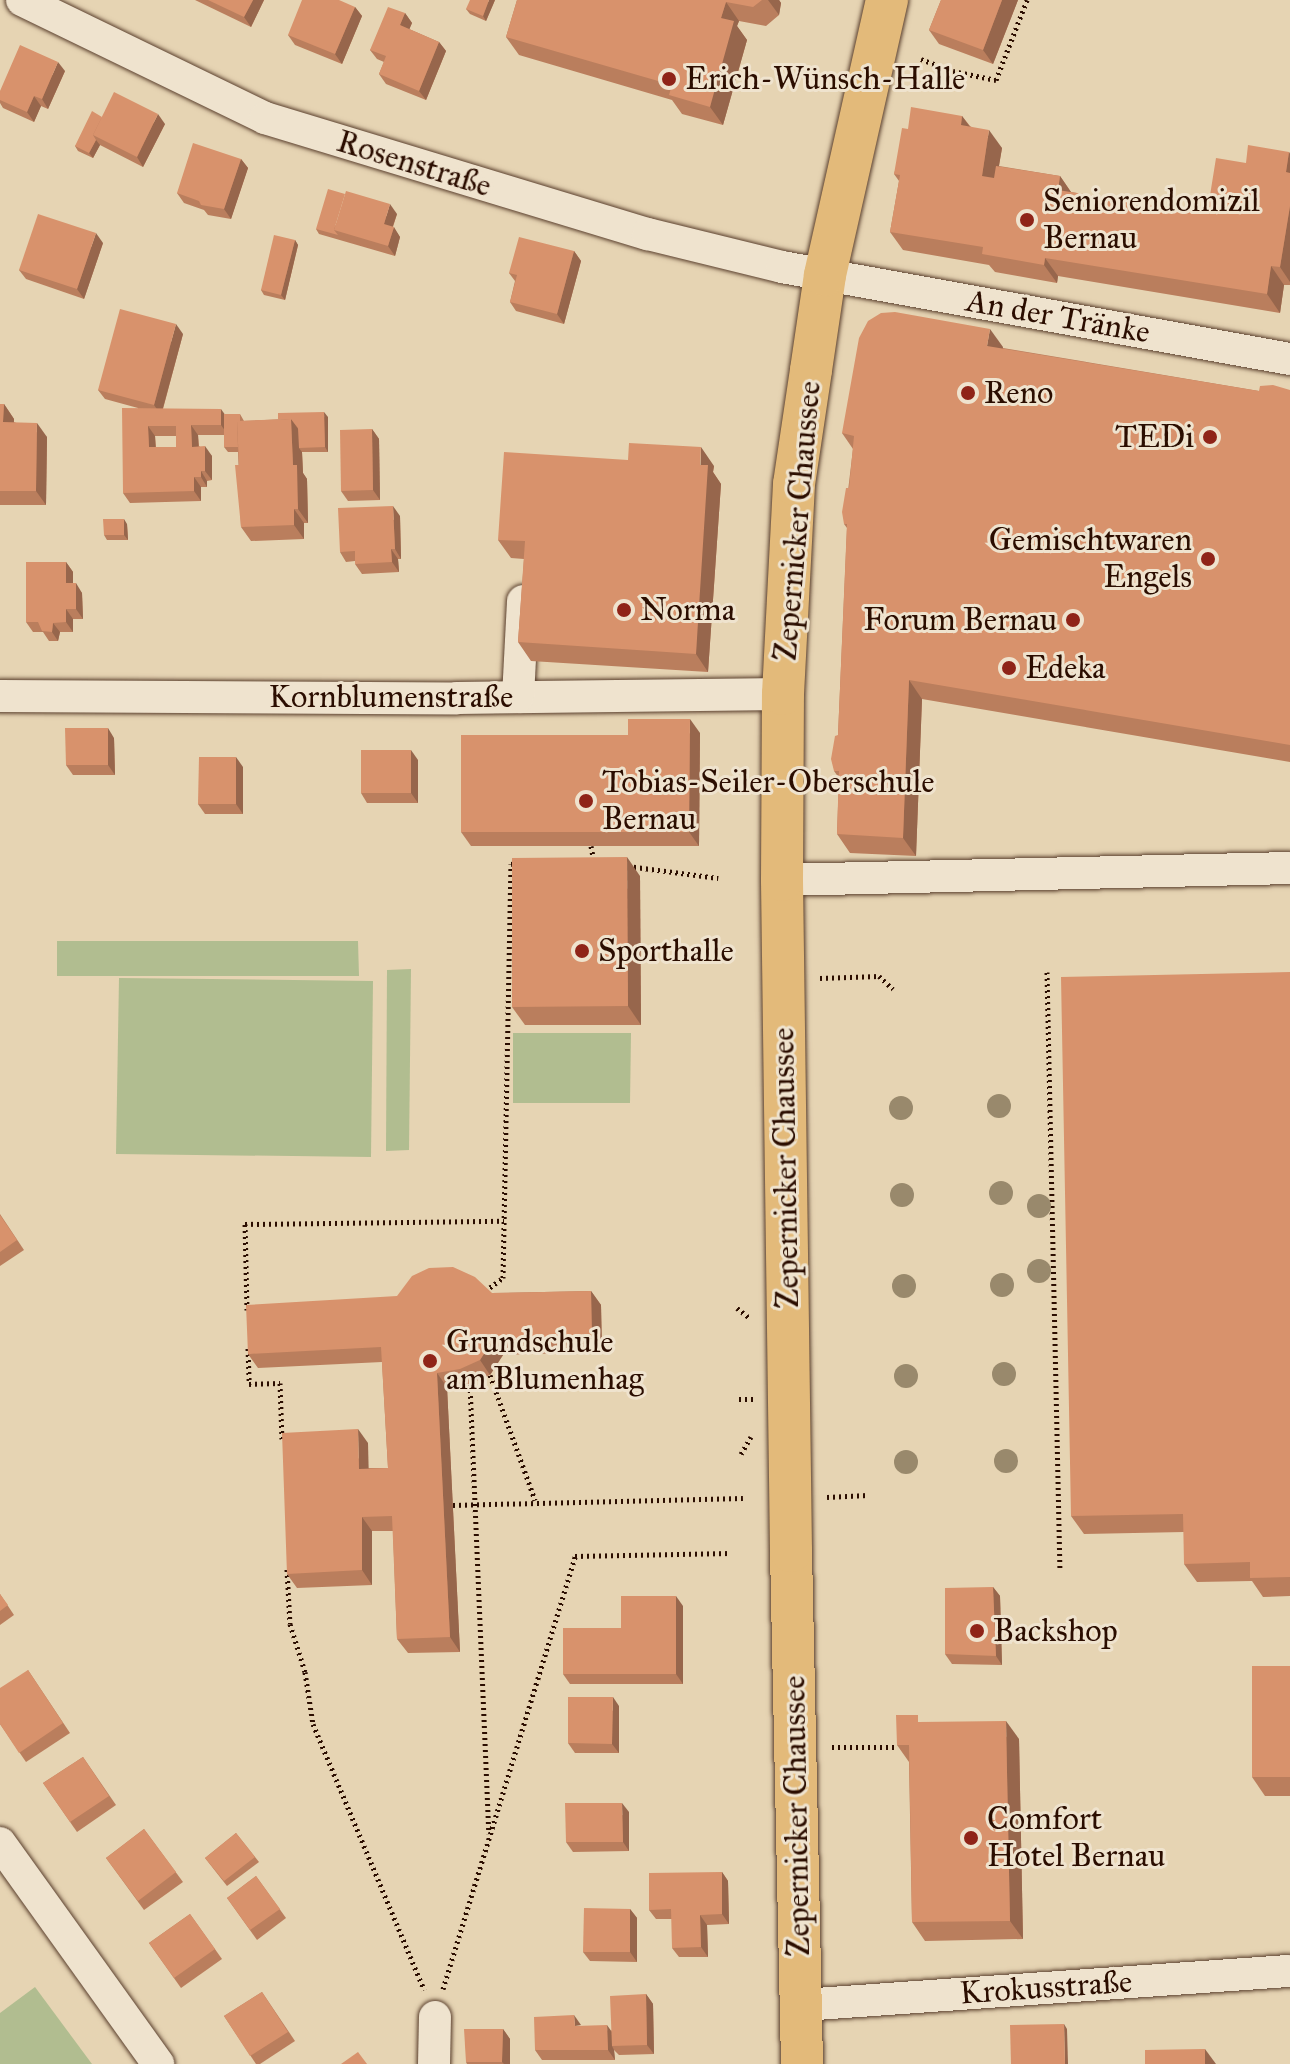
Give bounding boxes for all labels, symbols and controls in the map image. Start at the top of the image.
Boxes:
place label: Erich-Wünsch-Halle [685,60,965,98]
marker: Erich-Wünsch-Halle [660,70,678,88]
street label: Rosenstraße [332,122,496,206]
place label: Seniorendomizil Bernau [1043,183,1260,258]
marker: Seniorendomizil Bernau [1018,211,1036,229]
street label: An der Tränke [963,282,1153,352]
place label: Reno [984,374,1053,412]
street label: Zepernicker Chaussee [767,379,829,663]
marker: Reno [959,384,977,402]
place label: TEDi [1115,418,1194,456]
marker: TEDi [1201,428,1219,446]
place label: Gemischtwaren Engels [989,522,1192,597]
marker: Gemischtwaren Engels [1199,550,1217,568]
place label: Norma [640,591,735,629]
marker: Norma [615,601,633,619]
place label: Forum Bernau [863,601,1057,639]
marker: Forum Bernau [1064,611,1082,629]
place label: Edeka [1025,649,1106,687]
marker: Edeka [1000,659,1018,677]
street label: Kornblumenstraße [269,678,513,716]
place label: Tobias-Seiler-Oberschule Bernau [602,764,935,839]
marker: Tobias-Seiler-Oberschule Bernau [577,792,595,810]
place label: Sporthalle [598,932,734,970]
marker: Sporthalle [573,942,591,960]
street label: Zepernicker Chaussee [764,1027,808,1309]
place label: Grundschule am Blumenhag [446,1324,644,1399]
marker: Grundschule am Blumenhag [421,1352,439,1370]
place label: Backshop [993,1612,1118,1650]
marker: Backshop [968,1622,986,1640]
street label: Zepernicker Chaussee [775,1675,819,1957]
place label: Comfort Hotel Bernau [987,1801,1165,1876]
marker: Comfort Hotel Bernau [962,1829,980,1847]
street label: Krokusstraße [959,1963,1133,2013]

